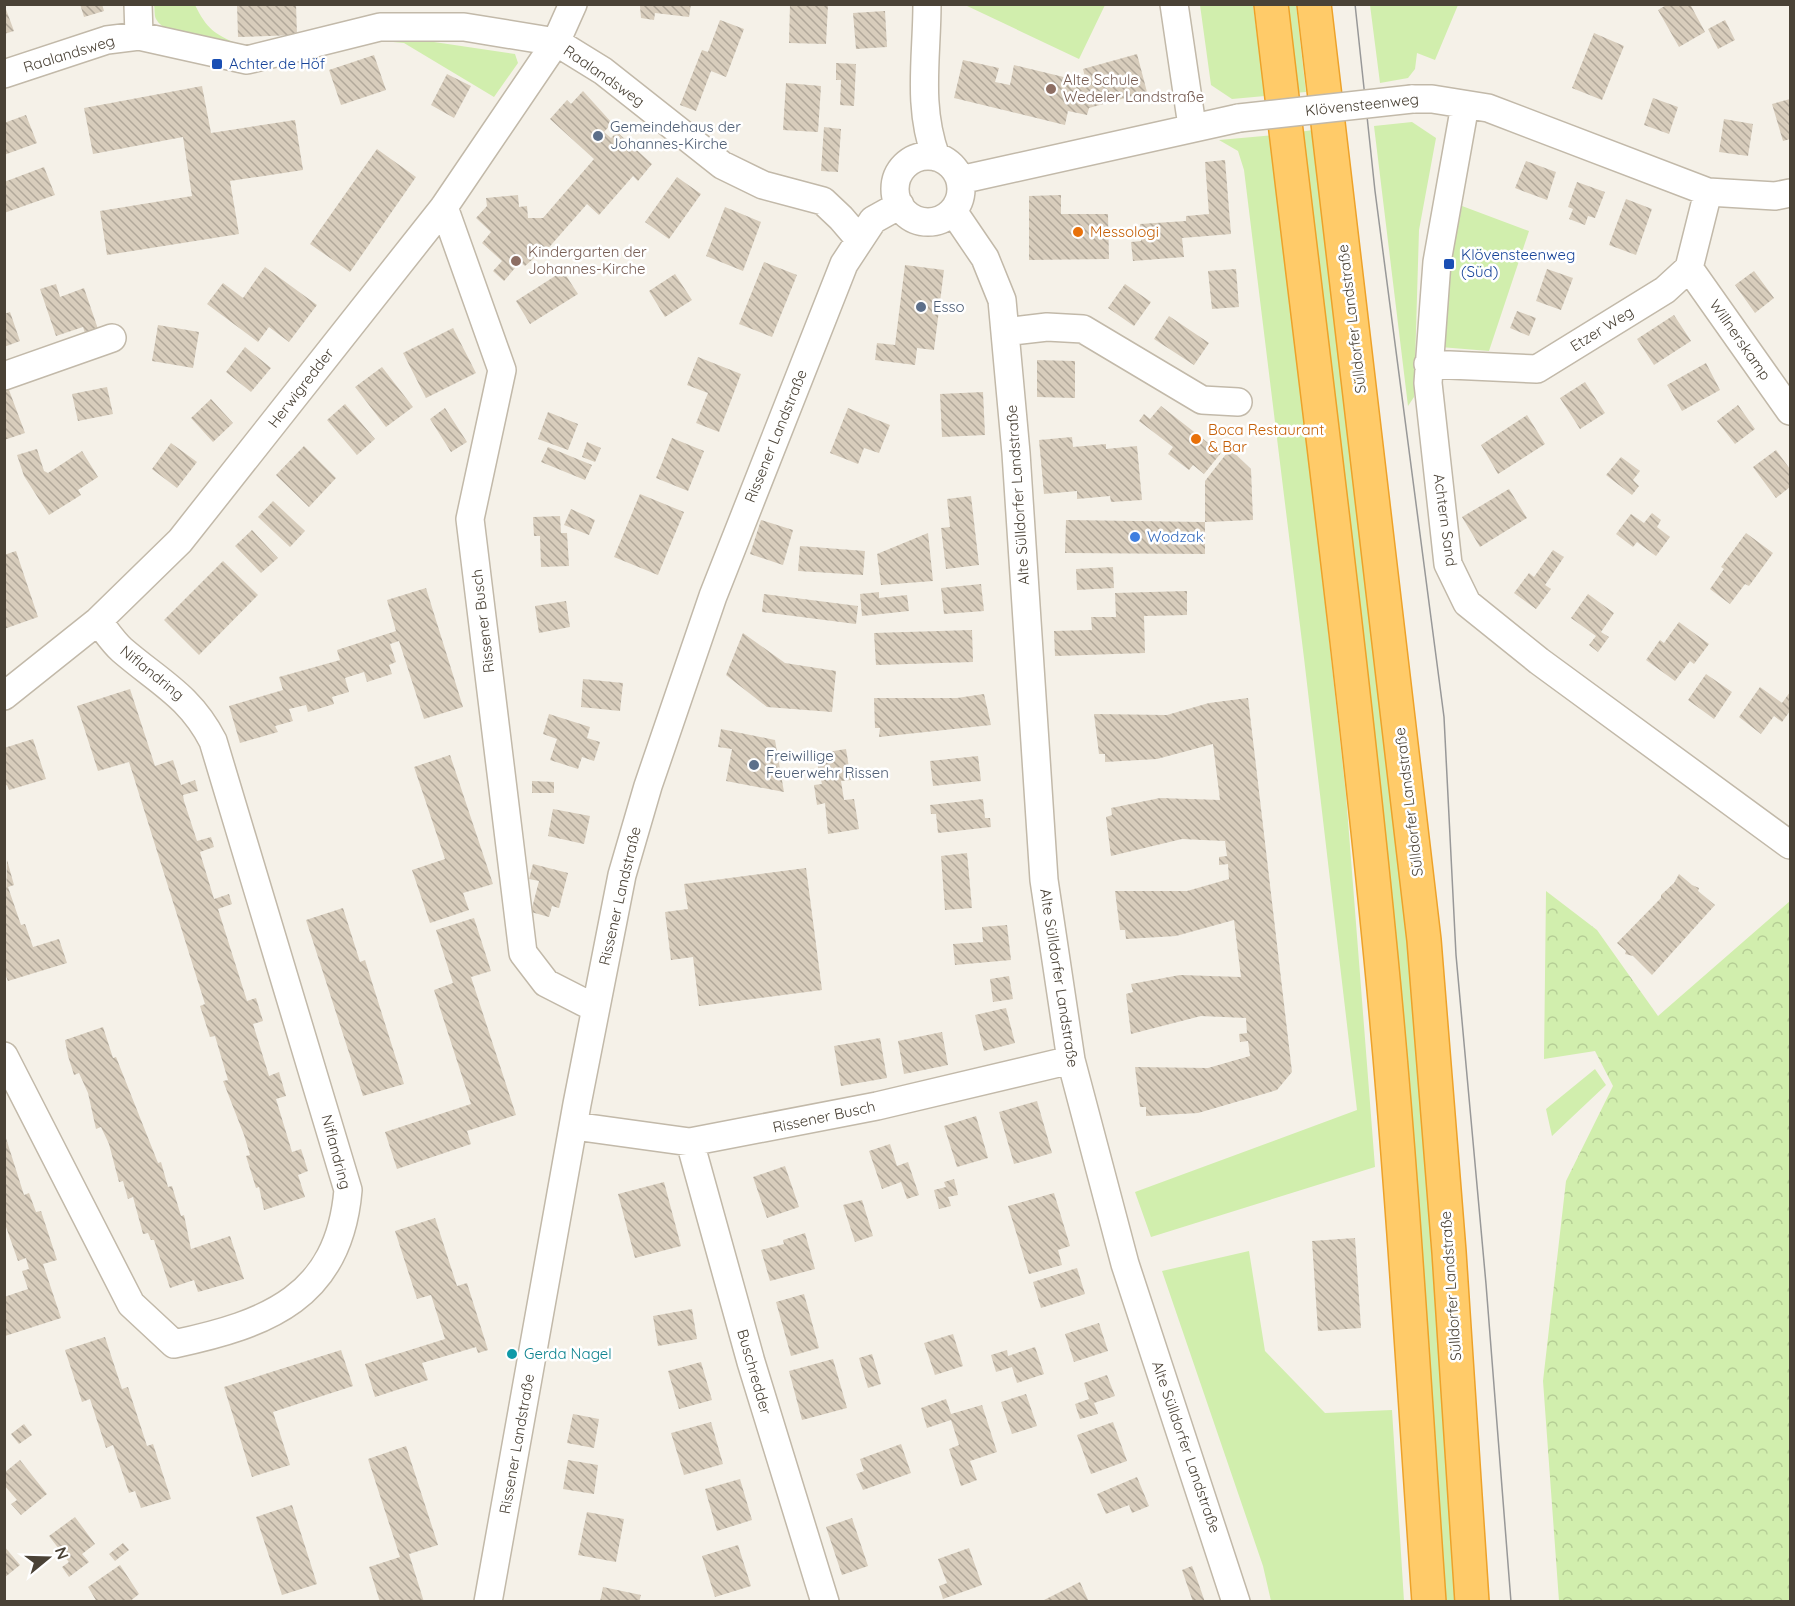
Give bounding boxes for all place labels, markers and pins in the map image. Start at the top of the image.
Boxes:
place label: Achter de Höf [229,54,326,73]
marker: Achter de Höf [210,57,224,71]
place label: Alte Schule Wedeler Landstraße [1063,70,1204,106]
marker: Alte Schule Wedeler Landstraße [1044,82,1058,96]
place label: Gemeindehaus der Johannes-Kirche [610,117,741,153]
marker: Gemeindehaus der Johannes-Kirche [591,129,605,143]
place label: Messologi [1090,222,1159,241]
marker: Messologi [1071,225,1085,239]
place label: Kindergarten der Johannes-Kirche [528,242,647,278]
place label: Klövensteenweg (Süd) [1461,245,1575,281]
marker: Kindergarten der Johannes-Kirche [509,254,523,268]
marker: Klövensteenweg (Süd) [1442,257,1456,271]
place label: Esso [933,297,965,316]
marker: Esso [914,300,928,314]
place label: Boca Restaurant & Bar [1208,420,1324,456]
marker: Boca Restaurant & Bar [1189,432,1203,446]
place label: Wodzak [1147,527,1204,546]
marker: Wodzak [1128,530,1142,544]
place label: Freiwillige Feuerwehr Rissen [766,746,889,782]
marker: Freiwillige Feuerwehr Rissen [747,758,761,772]
place label: Gerda Nagel [524,1344,612,1363]
marker: Gerda Nagel [505,1347,519,1361]

